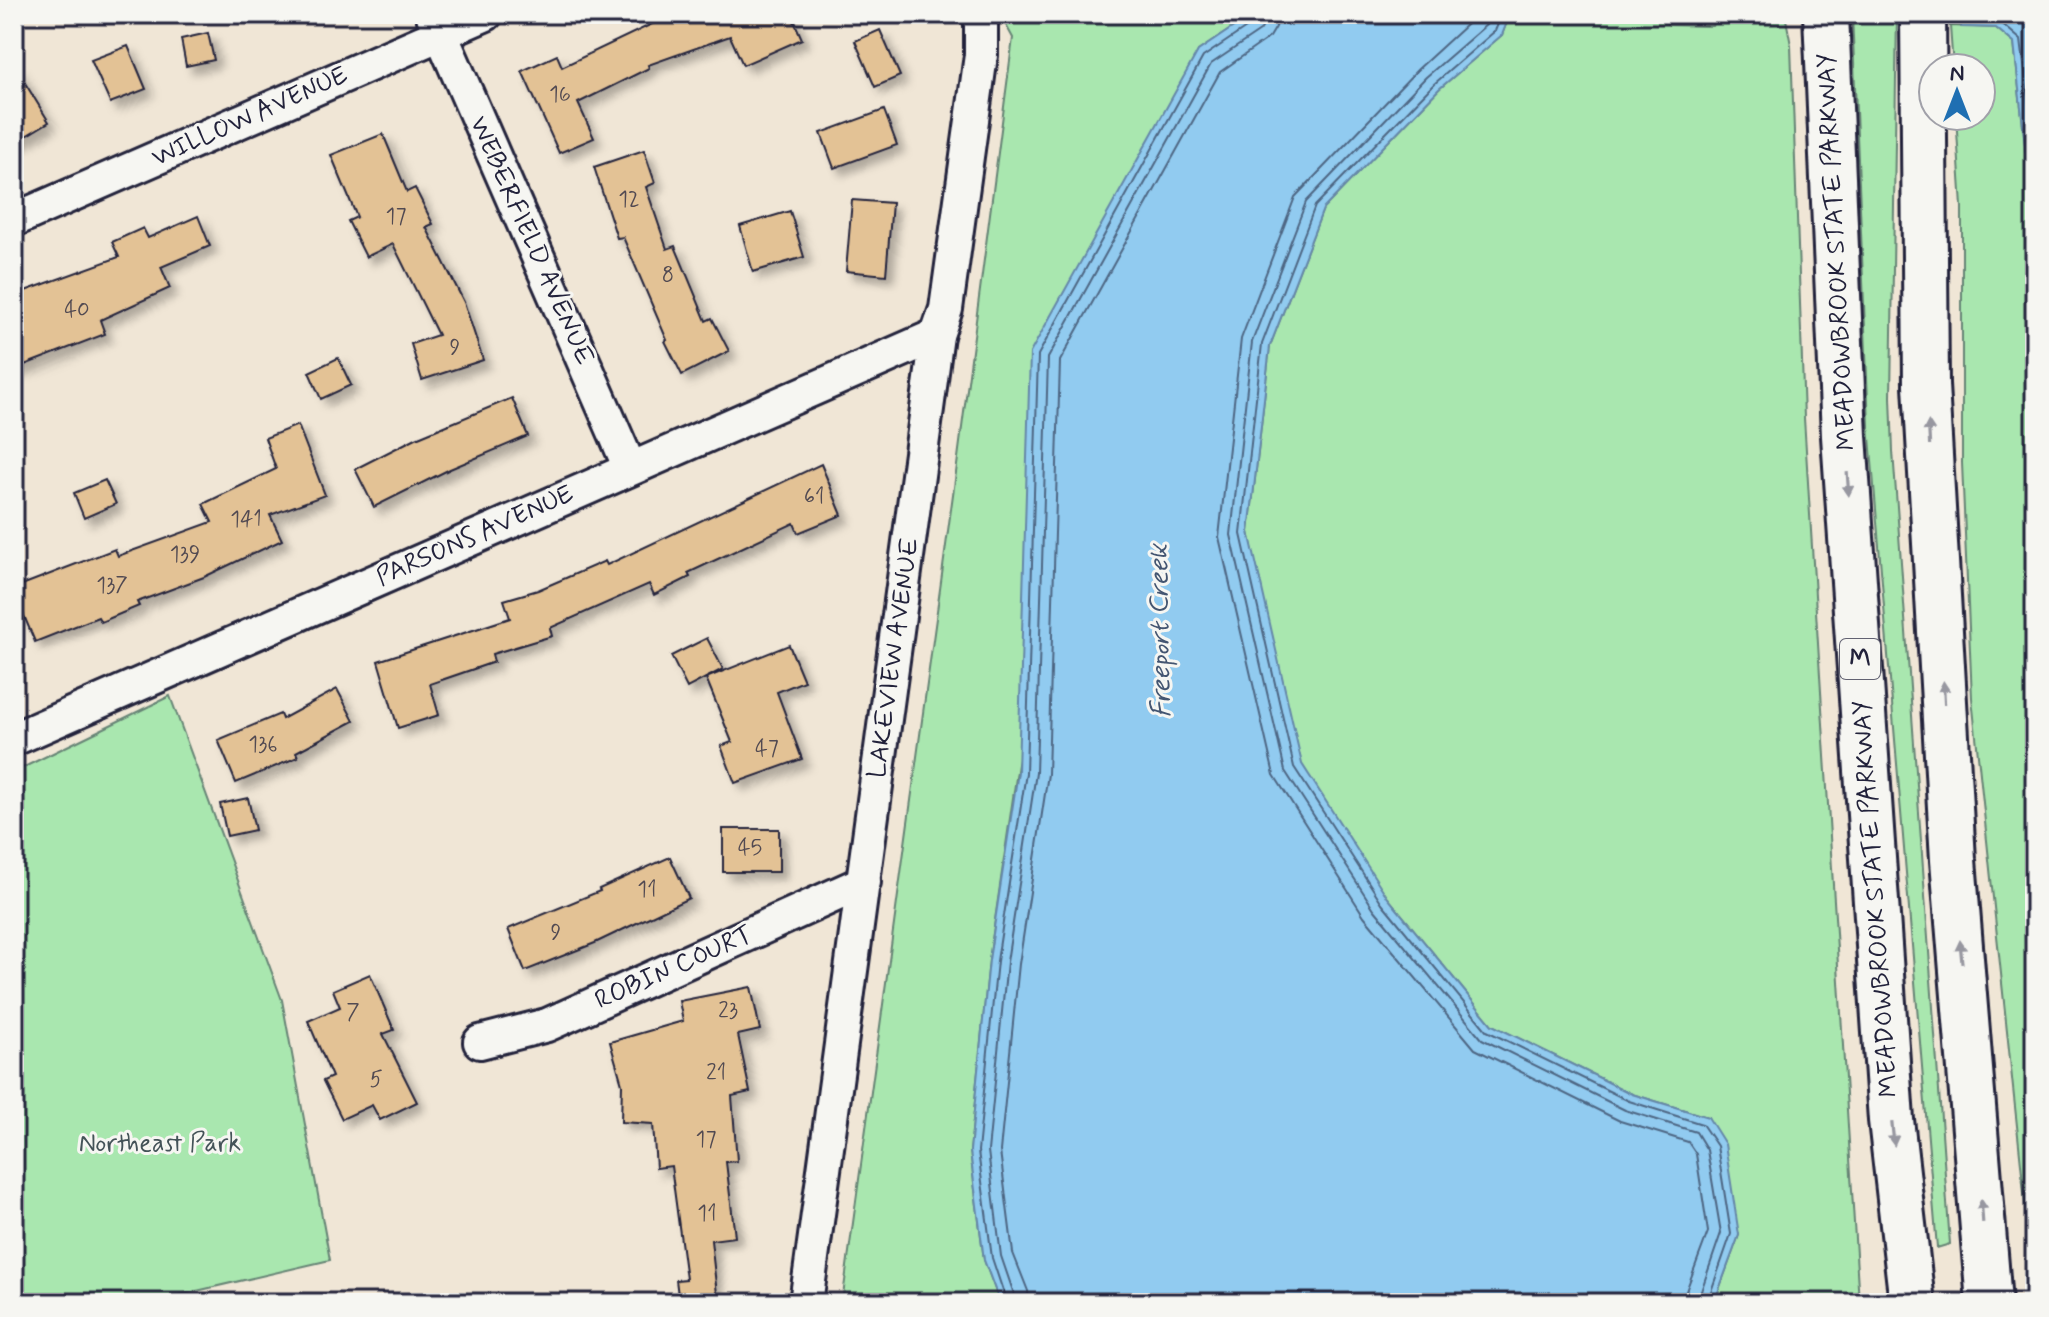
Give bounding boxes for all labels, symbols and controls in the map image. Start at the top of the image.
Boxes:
street label: MEADOWBROOK STATE PARKWAY [1810,52,1864,452]
north arrow [1917,52,1997,132]
street label: WILLOW AVENUE [147,59,353,175]
text: N [1950,60,1964,88]
house number: 16 [549,81,571,109]
street label: WEBERFIELD AVENUE [461,111,601,371]
house number: 12 [618,186,640,214]
house number: 17 [386,203,406,231]
house number: 8 [662,262,674,290]
house number: 40 [64,296,90,324]
house number: 9 [450,334,460,362]
one-way arrow [1922,420,1935,445]
one-way arrow [1842,471,1855,496]
street label: PARSONS AVENUE [371,477,579,595]
house number: 61 [804,483,824,511]
house number: 141 [230,506,262,534]
street label: LAKEVIEW AVENUE [860,536,928,780]
house number: 139 [170,541,200,569]
water label: Freeport Creek [1141,542,1181,718]
house number: 137 [96,572,128,600]
road number: M [1840,639,1880,679]
one-way arrow [1937,680,1950,705]
street label: MEADOWBROOK STATE PARKWAY [1845,699,1907,1099]
house number: 136 [248,731,278,759]
house number: 47 [755,735,779,763]
house number: 45 [738,834,762,862]
house number: 11 [637,876,657,904]
street label: ROBIN COURT [590,918,758,1018]
house number: 9 [551,919,561,947]
one-way arrow [1954,939,1967,964]
house number: 23 [718,997,738,1025]
house number: 7 [346,999,360,1027]
house number: 21 [706,1059,726,1087]
house number: 5 [369,1066,383,1094]
one-way arrow [1886,1122,1899,1147]
house number: 17 [696,1126,716,1154]
park label: Northeast Park [79,1127,241,1161]
one-way arrow [1975,1198,1988,1223]
house number: 11 [697,1200,717,1228]

